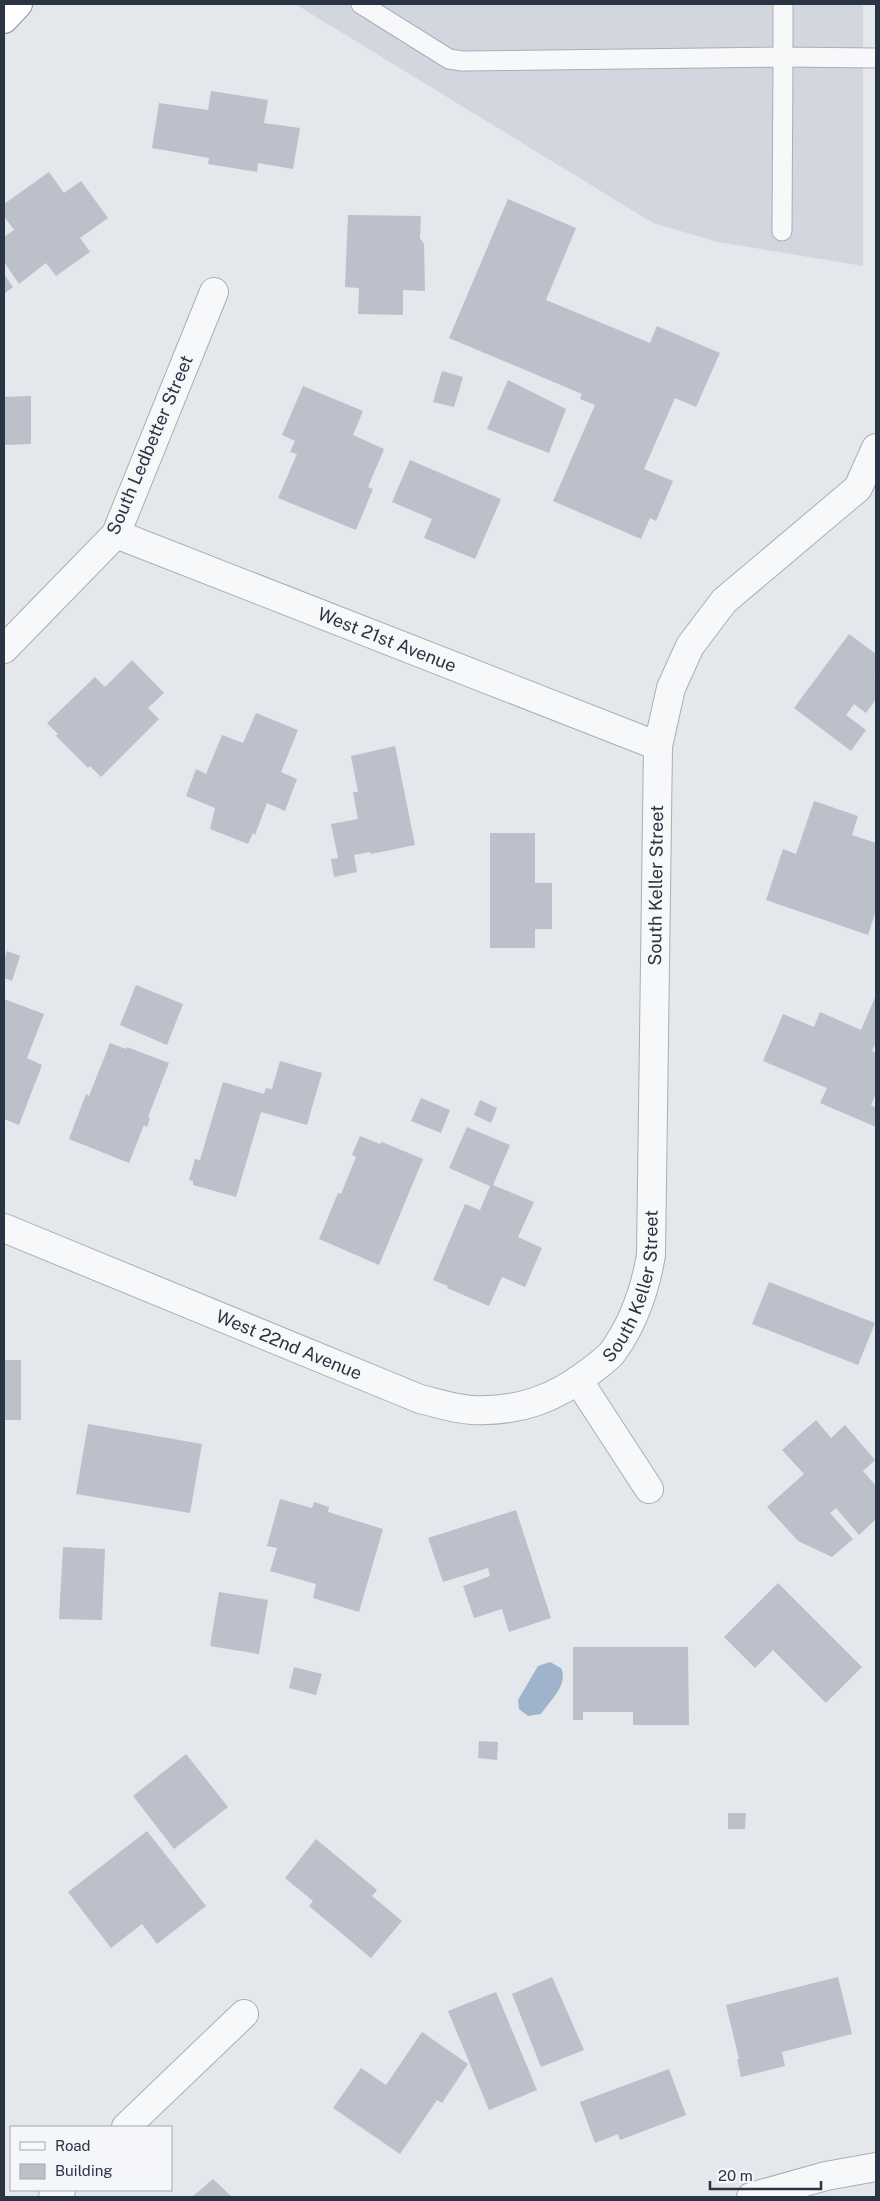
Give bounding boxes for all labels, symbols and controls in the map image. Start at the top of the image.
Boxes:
street label: South Ledbetter Street [102,352,197,538]
street label: West 21st Avenue [315,603,459,676]
street label: South Keller Street [644,805,667,966]
street label: South Keller Street [598,1210,662,1367]
street label: West 22nd Avenue [213,1305,365,1384]
legend [10,2126,172,2191]
text: Road [55,2137,91,2154]
scale bar [710,2158,821,2190]
text: Building [55,2162,113,2179]
text: 20 m [718,2167,753,2184]

